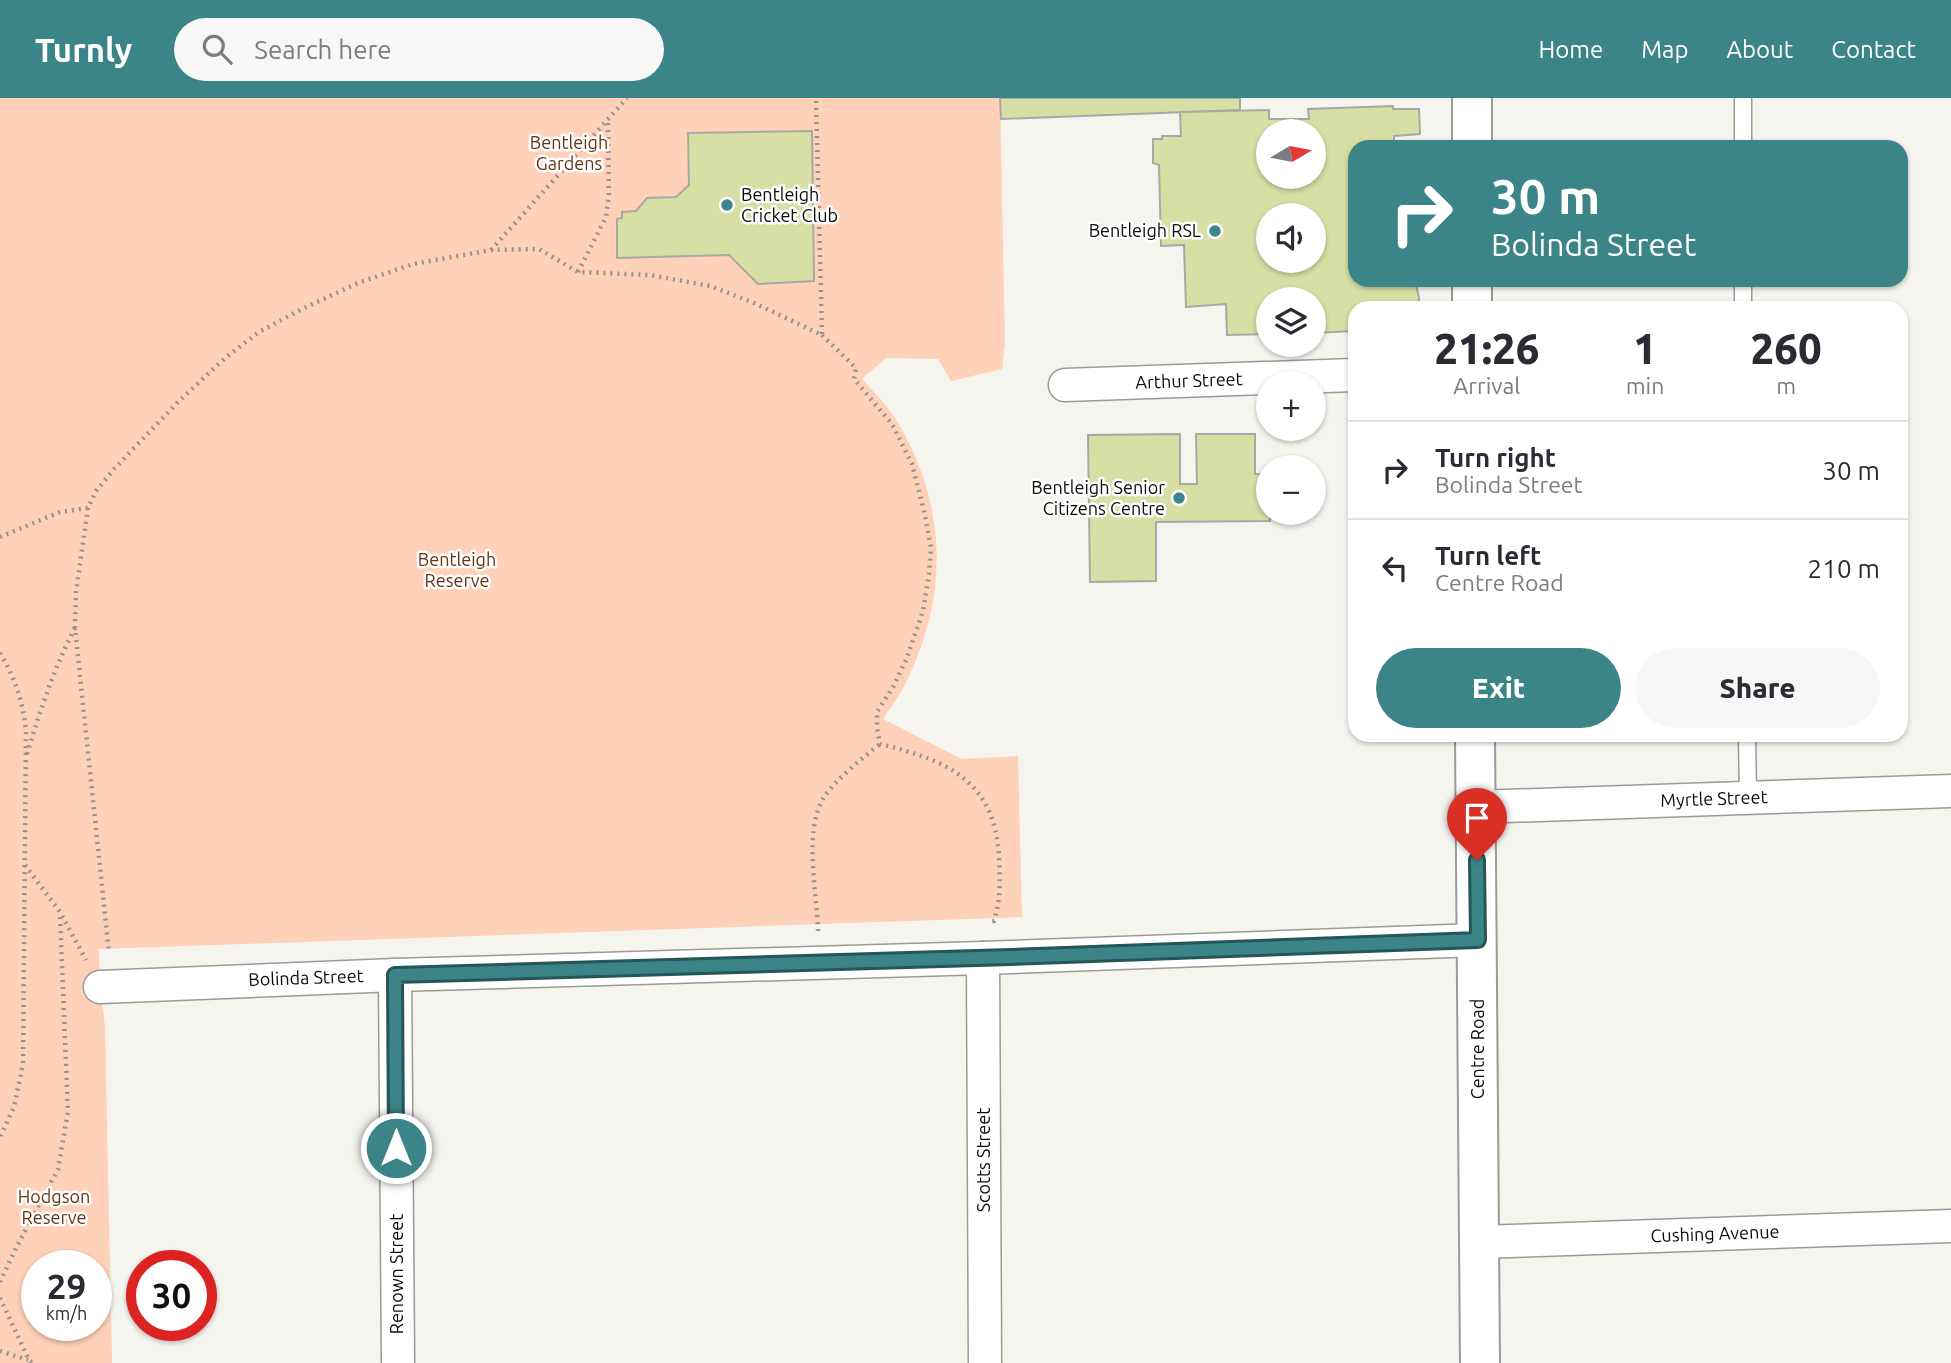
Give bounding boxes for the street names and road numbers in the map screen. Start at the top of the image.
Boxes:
street label: Arthur Street [1135,368,1243,392]
street label: Myrtle Street [1660,786,1768,810]
street label: Bolinda Street [248,965,364,989]
street label: Centre Road [1467,999,1487,1099]
street label: Scotts Street [973,1108,993,1212]
street label: Renown Street [386,1214,406,1334]
street label: Cushing Avenue [1650,1221,1780,1245]

